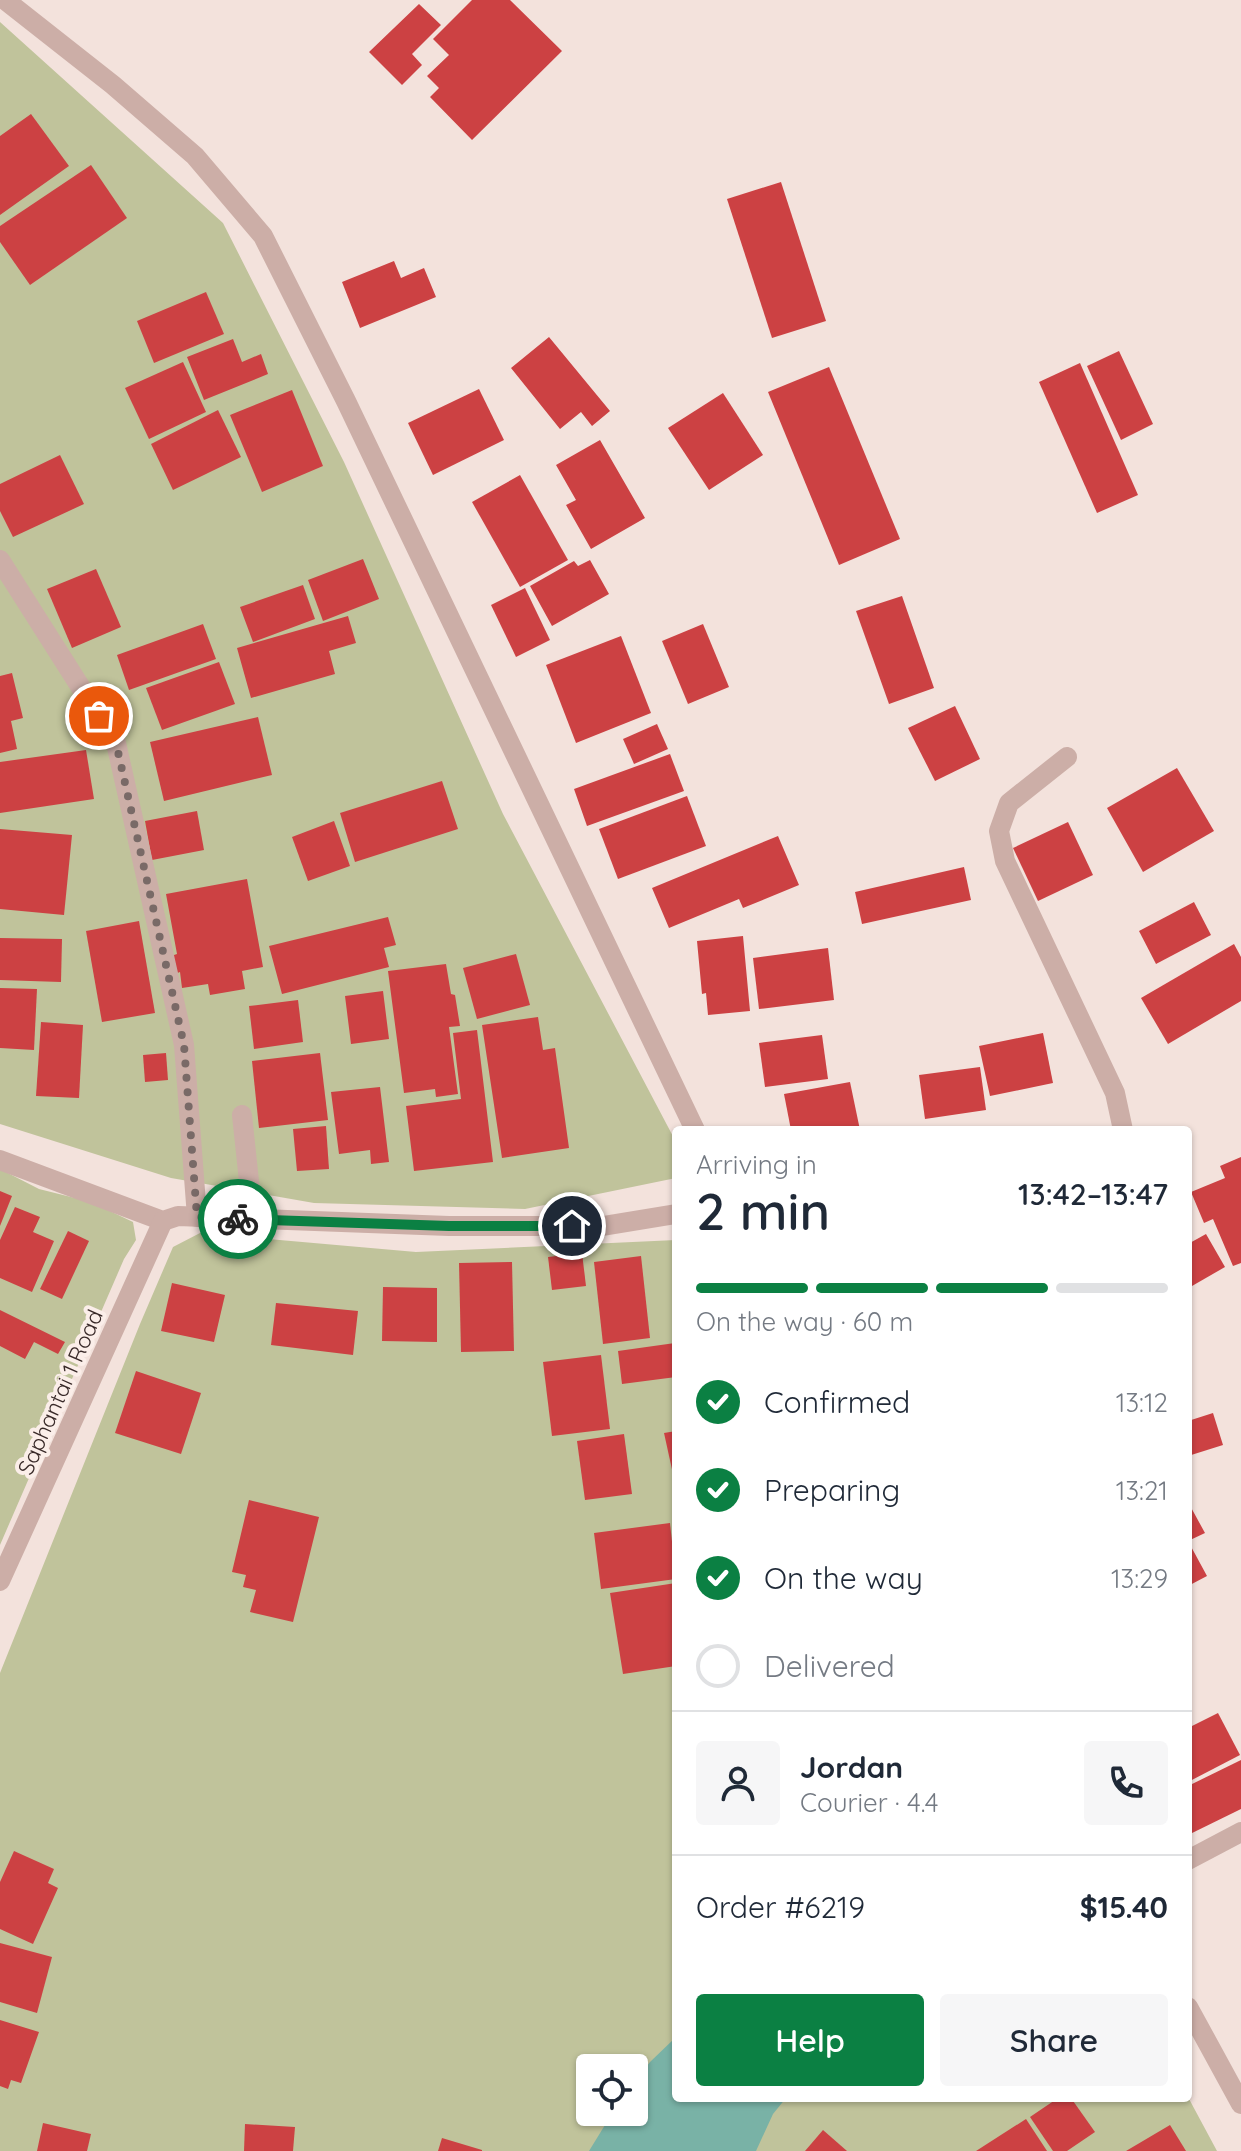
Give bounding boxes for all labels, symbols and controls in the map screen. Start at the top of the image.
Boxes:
pin [65,682,133,750]
icon: bag [77,694,121,738]
text: Arriving in [696,1148,817,1181]
text: 13:42–13:47 [1018,1175,1168,1213]
text: 2 min [696,1178,830,1243]
courier [198,1179,278,1259]
pin [538,1192,606,1260]
icon: bike [216,1197,260,1241]
icon: home [550,1204,594,1248]
street label: Saphantai 1 Road [11,1305,109,1479]
text: On the way · 60 m [696,1305,913,1338]
icon: check [696,1380,740,1424]
text: Confirmed [764,1383,910,1421]
text: 13:12 [1116,1386,1168,1419]
icon: check [696,1468,740,1512]
text: Preparing [764,1471,900,1509]
text: 13:21 [1116,1474,1168,1507]
icon: check [696,1556,740,1600]
text: On the way [764,1559,923,1597]
text: 13:29 [1111,1562,1168,1595]
text: Delivered [764,1647,895,1685]
button: person [696,1741,780,1825]
button: phone [1084,1741,1168,1825]
text: Jordan [800,1748,903,1786]
text: Courier · 4.4 [800,1786,938,1819]
text: Order #6219 [696,1888,865,1926]
text: $15.40 [1080,1888,1168,1926]
button: Help [696,1994,924,2086]
button: Share [940,1994,1168,2086]
map controls [576,2054,648,2126]
button: locate [576,2054,648,2126]

